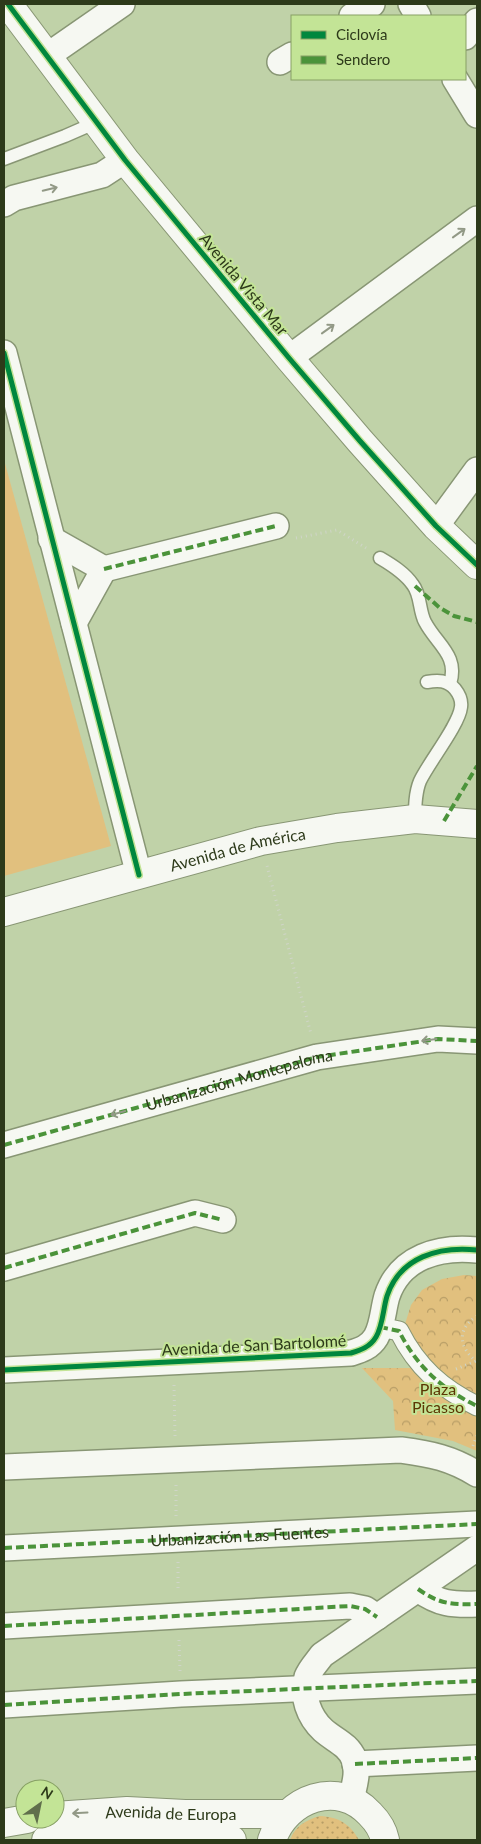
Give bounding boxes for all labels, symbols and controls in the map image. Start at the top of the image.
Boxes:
legend [291,15,466,80]
text: Ciclovía [336,25,387,43]
text: Sendero [336,50,390,68]
one-way arrow [41,184,57,193]
one-way arrow [452,227,465,238]
street label: Avenida Vista Mar [196,229,293,339]
one-way arrow [321,324,335,334]
street label: Avenida de América [168,824,307,875]
one-way arrow [421,1036,437,1046]
street label: Urbanización Montepaloma [143,1045,334,1114]
one-way arrow [110,1108,126,1118]
street label: Avenida de San Bartolomé [161,1330,347,1359]
park label: Plaza Picasso [412,1379,464,1416]
street label: Urbanización Las Fuentes [150,1522,330,1550]
north arrow [15,1779,65,1829]
text: N [38,1783,57,1803]
street label: Avenida de Europa [104,1801,236,1823]
one-way arrow [72,1809,88,1818]

